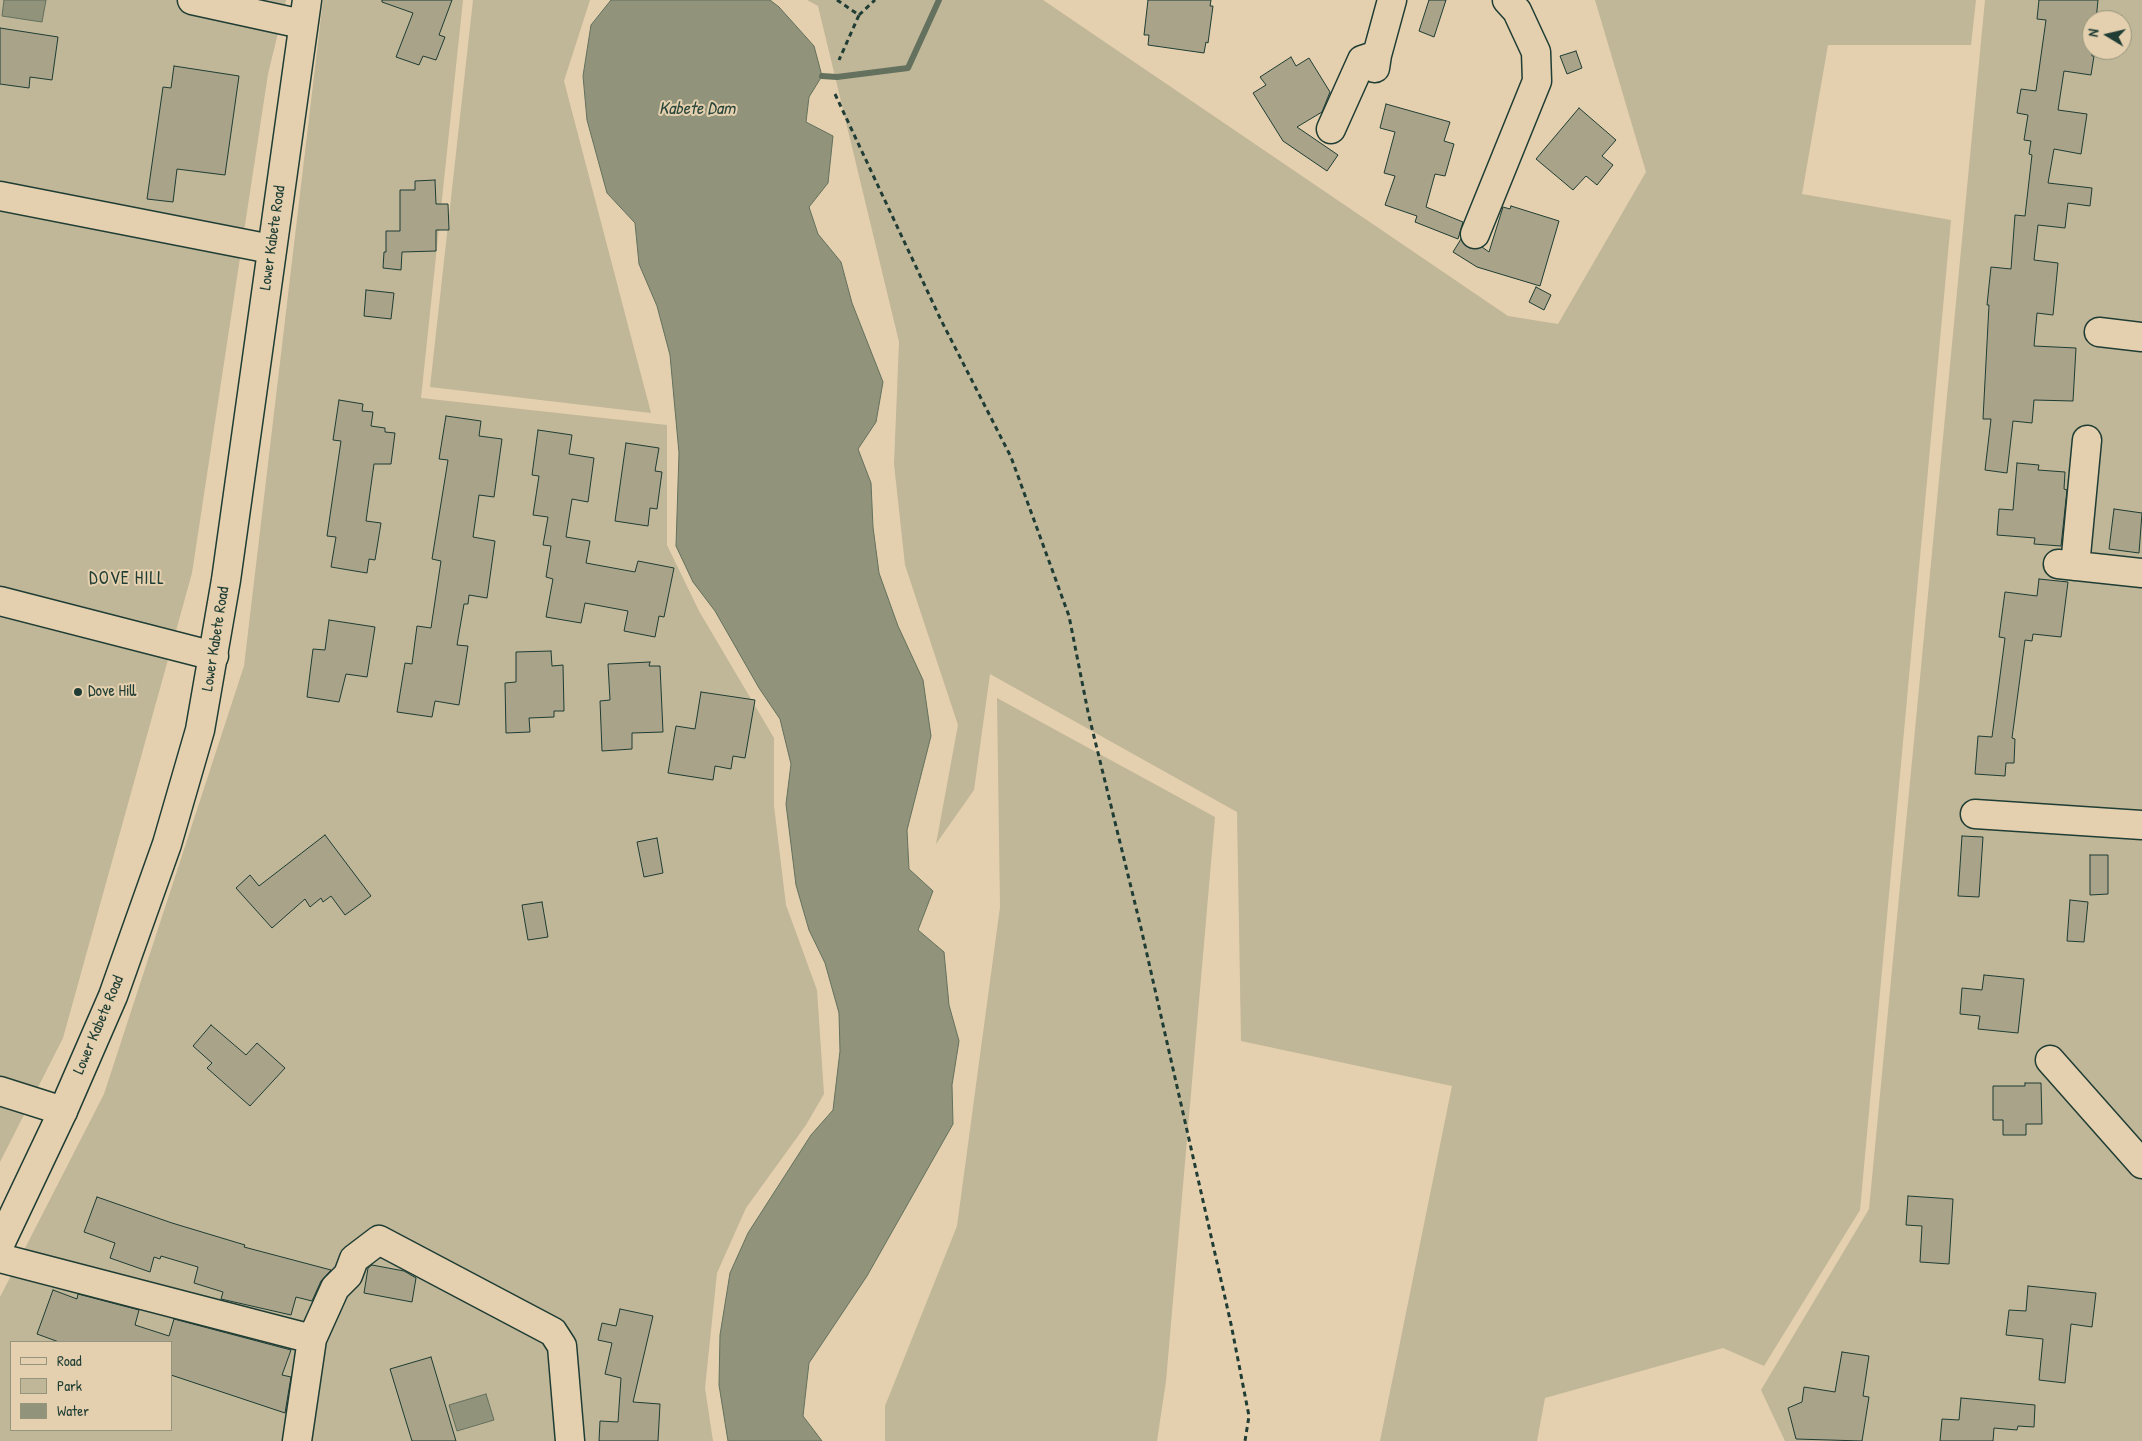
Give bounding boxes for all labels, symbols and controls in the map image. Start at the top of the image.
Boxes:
north arrow [2082,10,2132,60]
text: N [2083,28,2103,38]
water label: Kabete Dam [659,98,735,120]
street label: Lower Kabete Road [256,184,290,292]
district label: DOVE HILL [88,568,166,590]
street label: Lower Kabete Road [198,585,234,693]
place label: Dove Hill [88,682,136,702]
marker: Dove Hill [72,686,84,698]
street label: Lower Kabete Road [70,973,128,1077]
legend [10,1341,172,1431]
text: Road [57,1350,82,1371]
text: Park [57,1375,82,1396]
text: Water [57,1400,89,1421]

